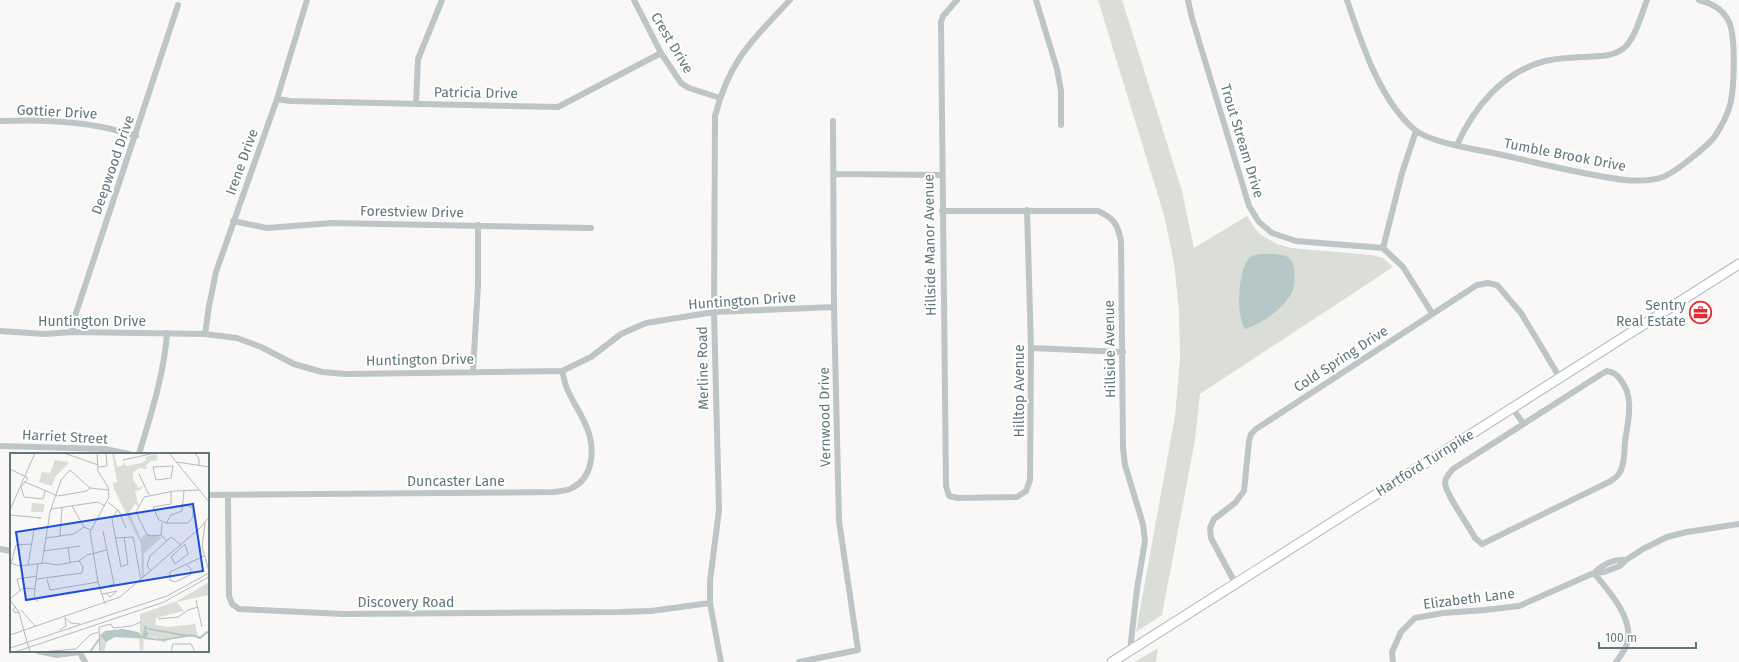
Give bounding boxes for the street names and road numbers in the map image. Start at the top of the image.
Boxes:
street label: Crest Drive [647,9,697,77]
street label: Trout Stream Drive [1217,82,1267,200]
street label: Patricia Drive [434,84,518,102]
street label: Gottier Drive [16,101,98,123]
street label: Deepwood Drive [88,113,138,217]
street label: Irene Drive [222,127,262,197]
street label: Tumble Brook Drive [1502,135,1628,175]
street label: Hillside Manor Avenue [920,174,940,316]
street label: Forestview Drive [360,203,464,221]
street label: Huntington Drive [687,289,797,313]
street label: Hillside Avenue [1101,300,1119,398]
street label: Huntington Drive [38,313,146,330]
street label: Cold Spring Drive [1291,322,1391,396]
street label: Merline Road [694,326,712,410]
street label: Hilltop Avenue [1011,344,1028,438]
street label: Huntington Drive [366,351,474,369]
street label: Vernwood Drive [816,367,834,467]
street label: Harriet Street [21,426,109,448]
street label: Hartford Turnpike [1373,426,1477,500]
street label: Duncaster Lane [407,473,505,490]
street label: Elizabeth Lane [1422,585,1516,613]
street label: Discovery Road [358,594,454,611]

